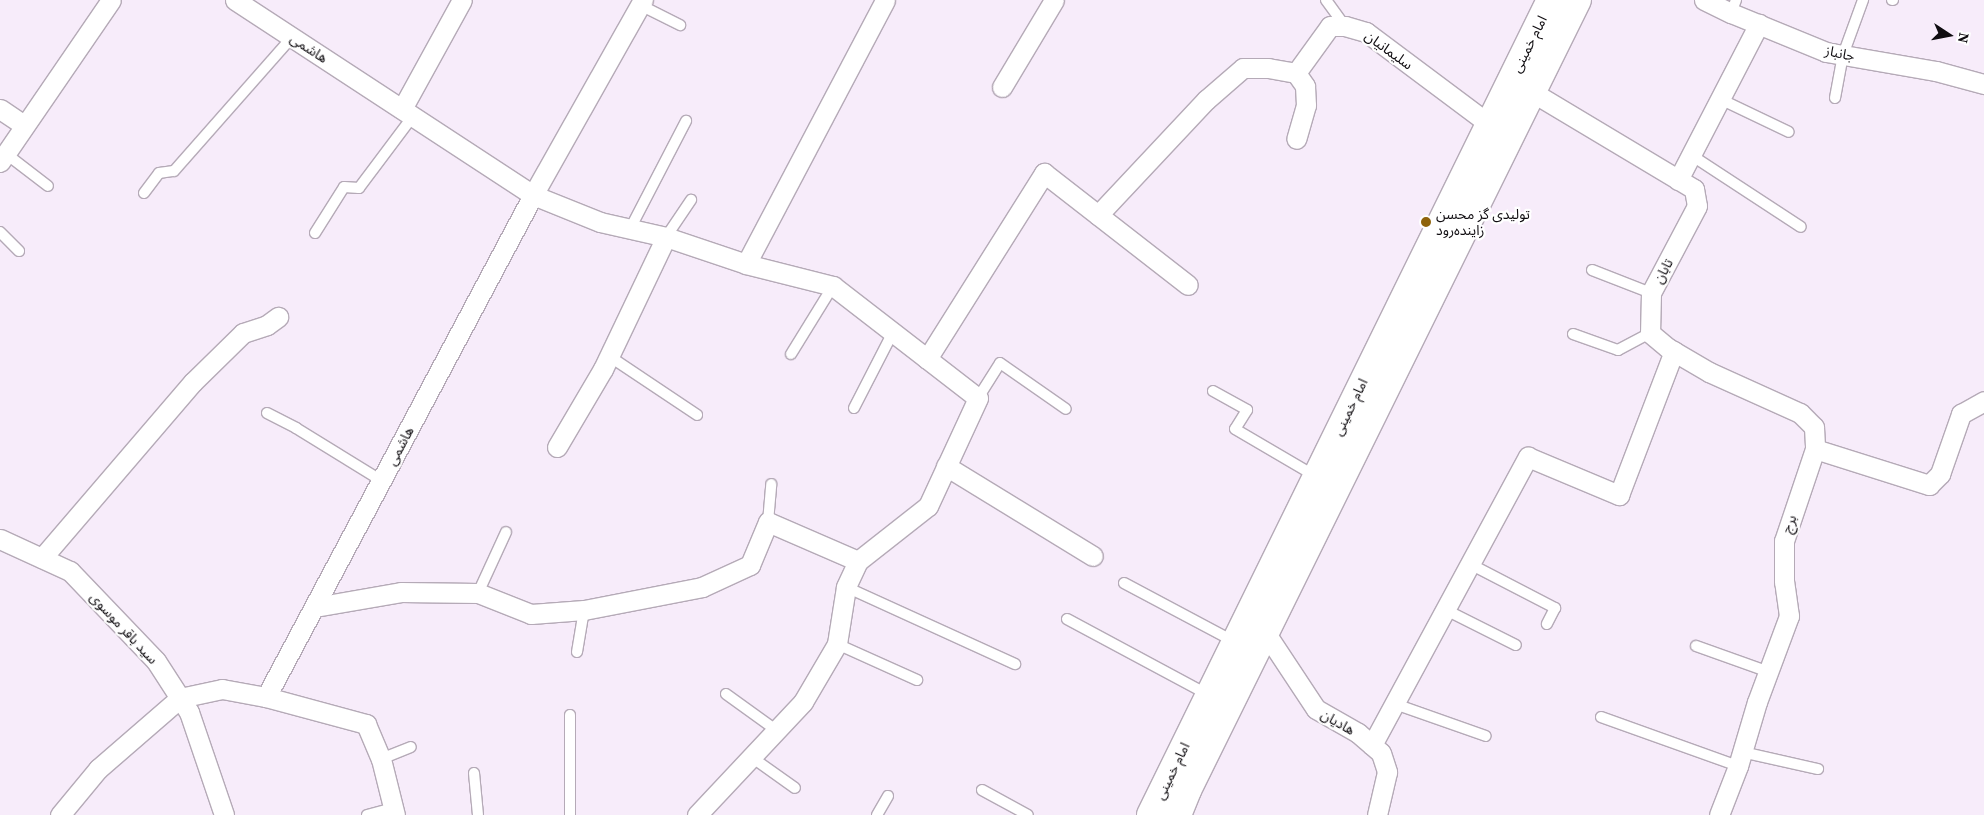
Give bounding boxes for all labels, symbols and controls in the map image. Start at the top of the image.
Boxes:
north arrow [1924,10,1974,60]
street label: امام خمینی [1508,13,1550,75]
street label: سلیمانیان [1362,27,1416,73]
street label: هاشمی [287,30,331,66]
text: N [1953,31,1975,45]
street label: جانباز [1824,42,1856,64]
place label: تولیدی گز محسن زاینده‌رود [1436,206,1530,238]
marker: تولیدی گز محسن زاینده‌رود [1420,216,1432,228]
street label: تابان [1650,256,1676,286]
street label: امام خمینی [1329,376,1371,438]
street label: هاشمی [383,424,417,468]
street label: برج [1778,513,1800,535]
street label: سید باقر موسوی [86,589,162,667]
street label: هادیان [1318,706,1358,738]
street label: امام خمینی [1151,740,1193,802]

